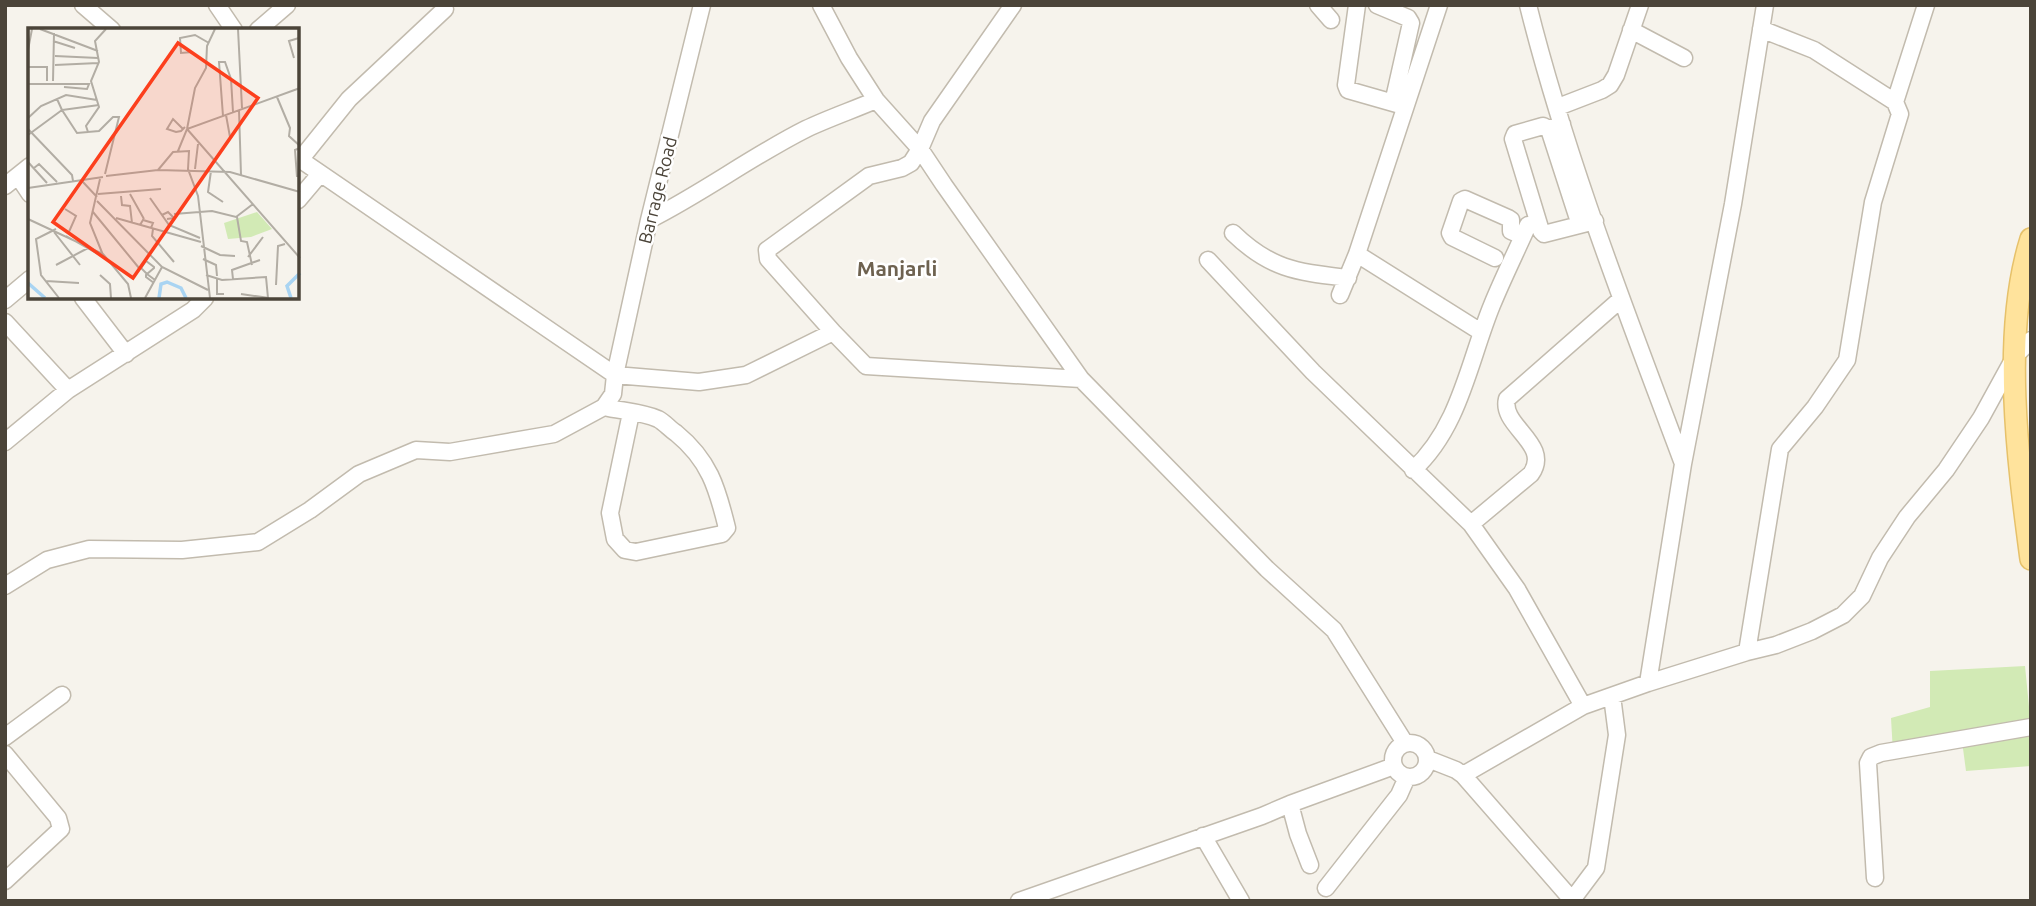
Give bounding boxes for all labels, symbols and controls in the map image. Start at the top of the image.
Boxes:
inset map [28,28,299,299]
street label: Barrage Road [634,134,680,246]
district label: Manjarli [857,256,937,280]

